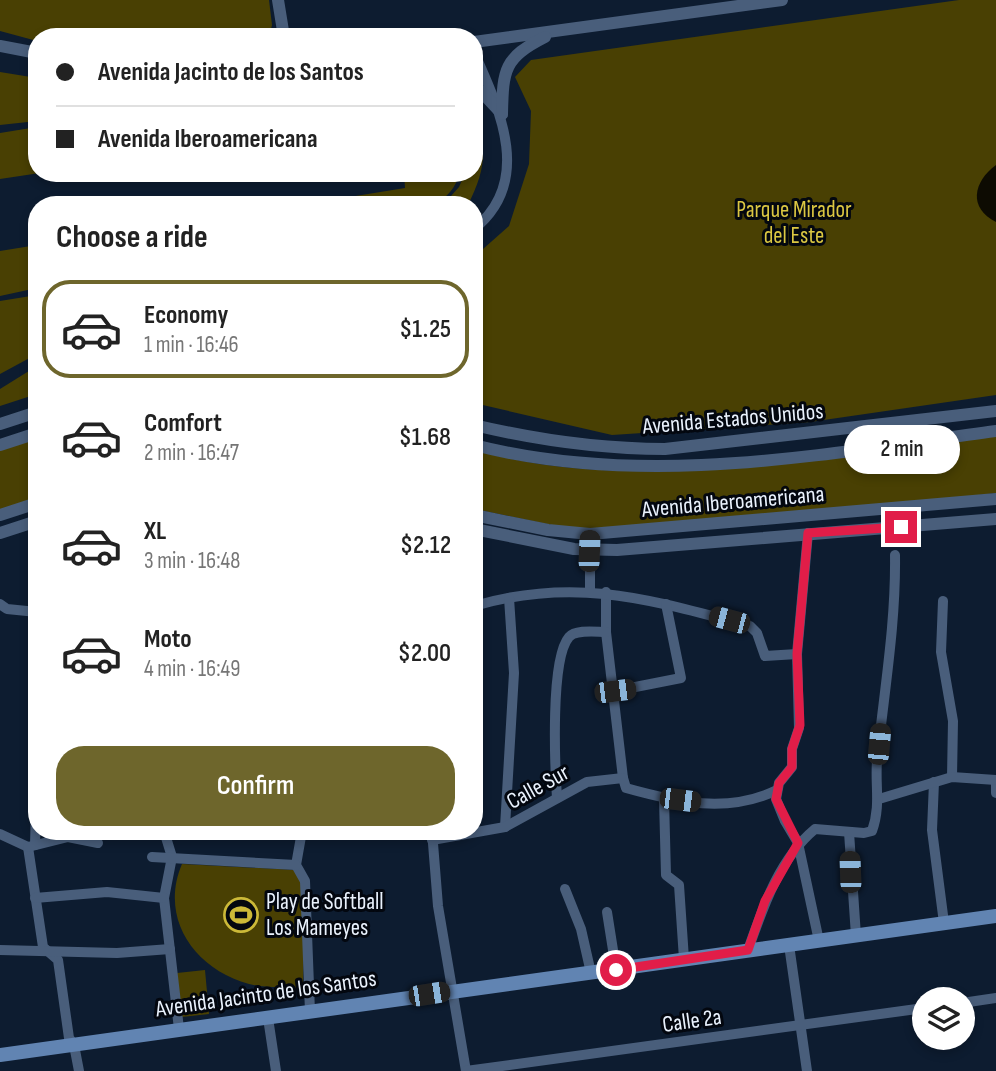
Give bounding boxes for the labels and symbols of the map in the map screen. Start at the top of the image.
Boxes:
park label: Parque Mirador del Este [736,196,852,250]
street label: Avenida Estados Unidos [641,397,824,441]
callout: 2 min [843,426,959,475]
street label: Avenida Iberoamericana [640,480,825,524]
route end [885,511,917,543]
car [578,530,601,572]
car [706,604,753,636]
car [593,678,638,704]
car [867,722,892,766]
street label: Calle Sur [502,758,574,816]
car [658,787,703,813]
car [839,851,862,893]
place label: Play de Softball Los Mameyes [266,888,384,942]
sports icon: Play de Softball Los Mameyes [222,896,260,934]
route start [600,954,632,986]
street label: Avenida Jacinto de los Santos [153,965,378,1023]
car [407,980,452,1008]
street label: Calle 2a [661,1003,723,1039]

